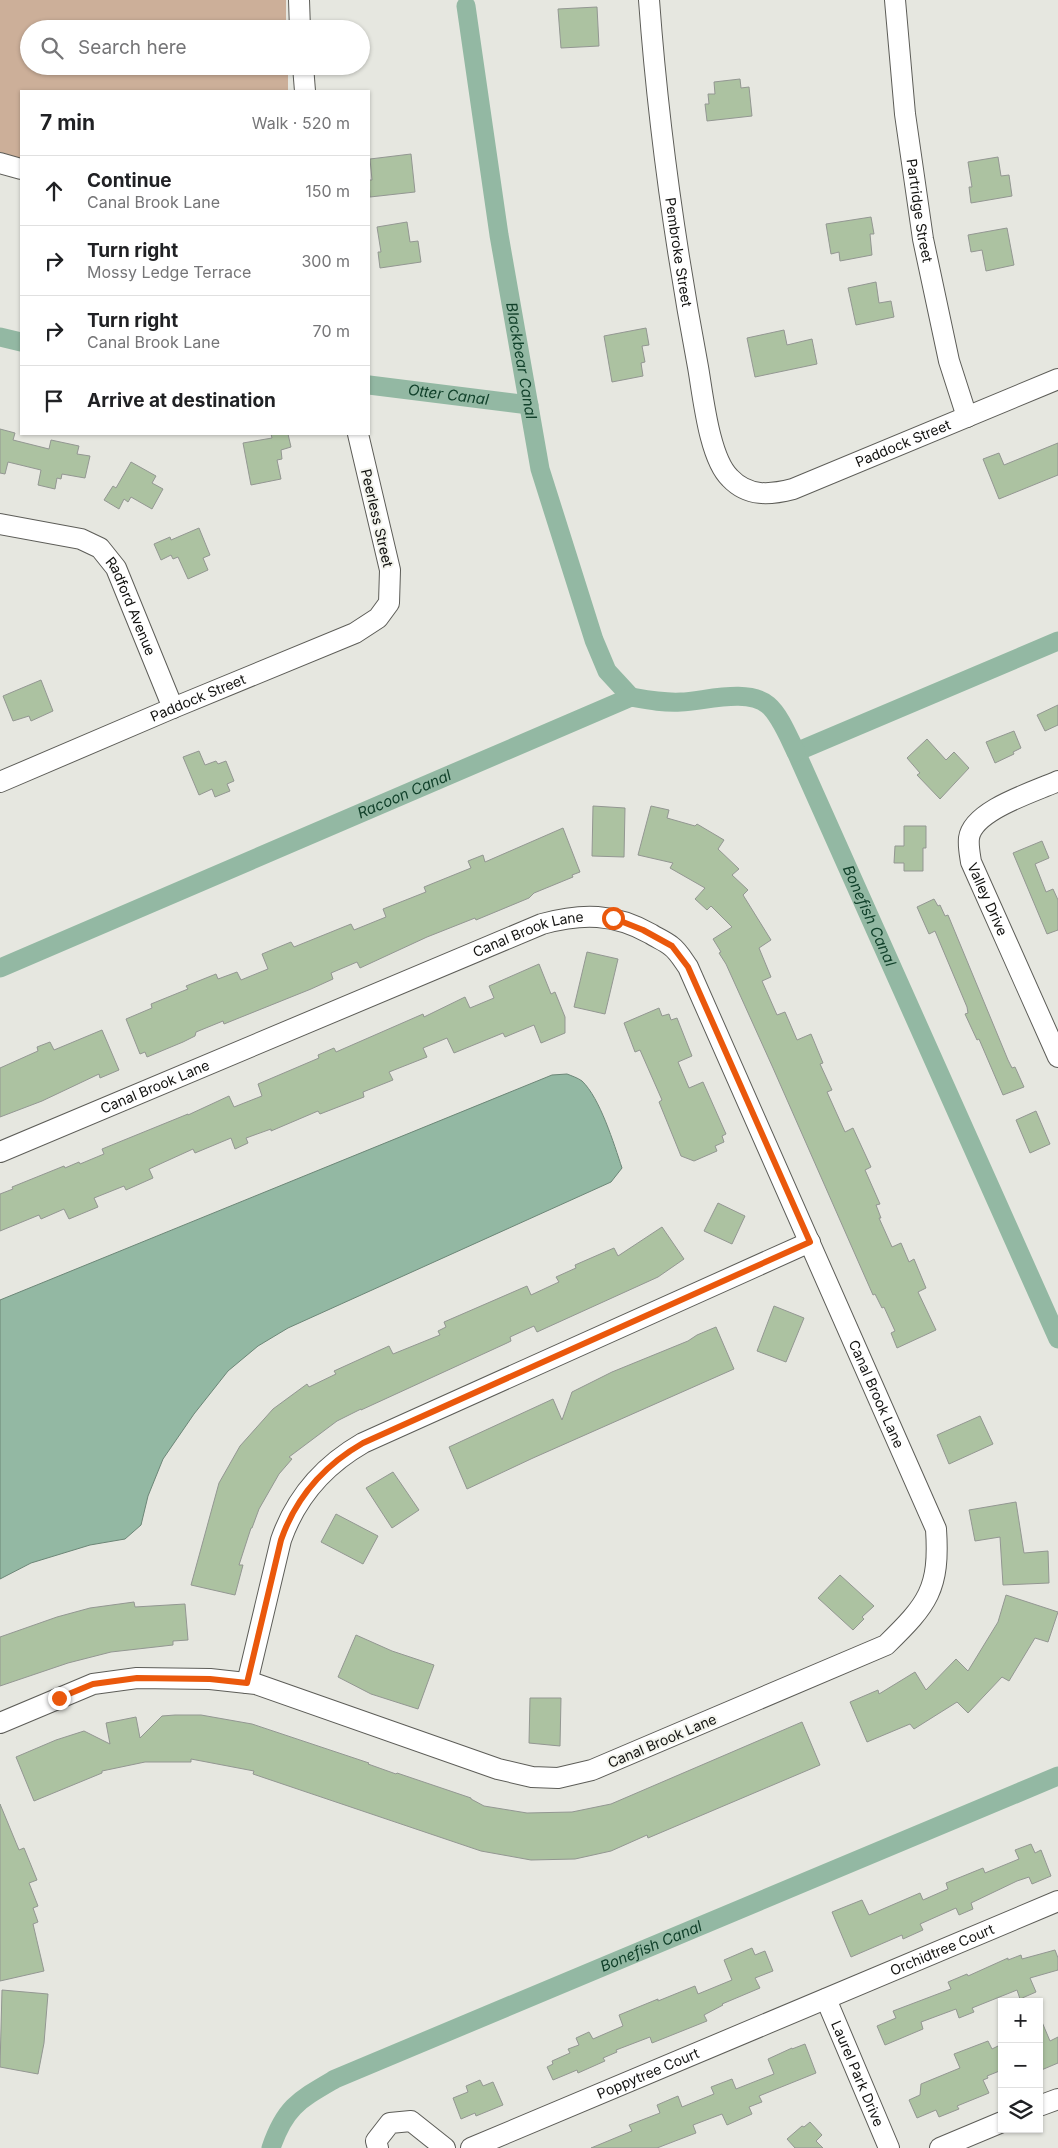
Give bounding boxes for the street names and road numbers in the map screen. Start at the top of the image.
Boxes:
street label: Partridge Street [904,157,937,264]
street label: Pembroke Street [662,196,696,308]
street label: Paddock Street [853,415,953,470]
street label: Peerless Street [358,467,397,569]
street label: Radford Avenue [102,553,160,658]
street label: Paddock Street [147,670,248,725]
street label: Valley Drive [964,860,1012,938]
street label: Canal Brook Lane [470,908,584,960]
street label: Canal Brook Lane [98,1056,212,1117]
street label: Canal Brook Lane [846,1337,908,1451]
street label: Canal Brook Lane [605,1710,719,1771]
street label: Orchidtree Court [887,1920,997,1979]
street label: Laurel Park Drive [828,2018,888,2129]
street label: Poppytree Court [594,2044,702,2102]

